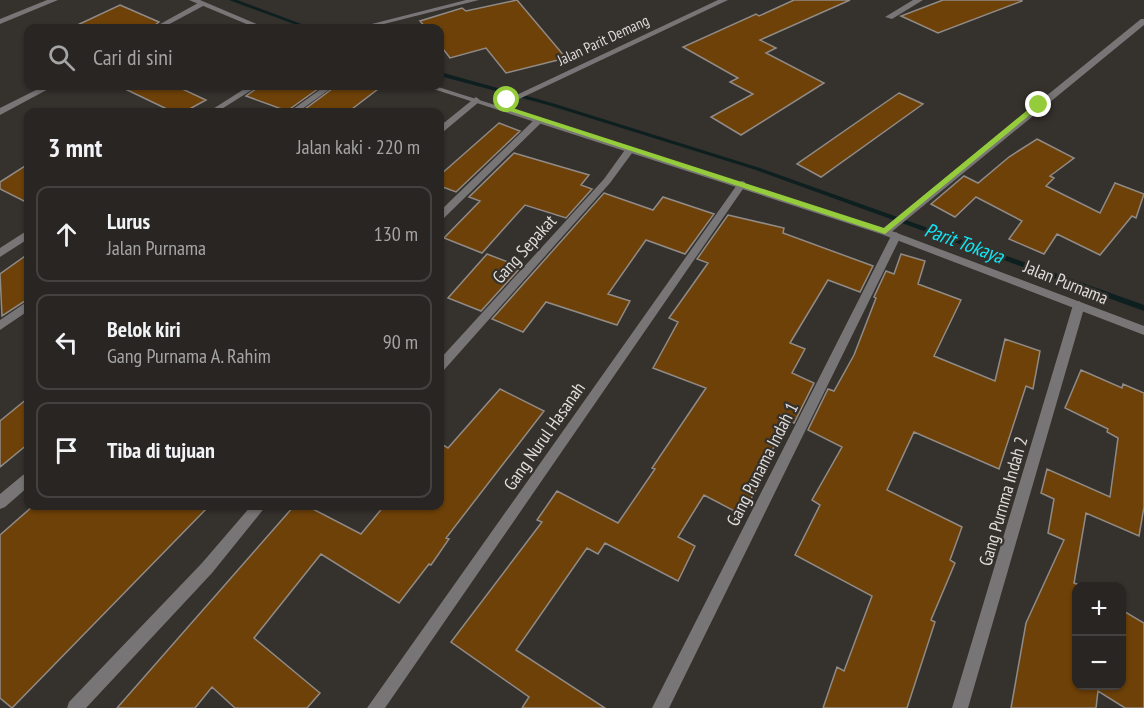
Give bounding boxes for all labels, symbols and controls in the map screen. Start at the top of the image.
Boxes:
street label: Jalan Parit Demang [553,11,652,70]
search box [24,24,444,90]
icon: search [45,41,78,74]
text: Cari di sini [93,43,173,71]
route start [493,86,519,112]
route end [1025,91,1051,117]
text: 3 mnt [48,131,102,164]
text: Jalan kaki · 220 m [297,134,420,160]
text: Lurus [107,207,150,235]
street label: Gang Sepakat [487,210,561,288]
water label: Parit Tokaya [921,217,1008,270]
icon: ahead [50,218,83,251]
text: 130 m [374,221,418,247]
text: Jalan Purnama [107,235,206,261]
street label: Jalan Purnama [1019,254,1112,309]
text: Belok kiri [107,315,181,343]
icon: left [50,326,83,359]
text: 90 m [383,329,418,355]
text: Gang Purnama A. Rahim [107,343,271,369]
street label: Gang Nurul Hasanah [498,377,590,495]
street label: Gang Punama Indah 1 [721,398,803,530]
icon: arrive [50,434,83,467]
street label: Gang Purnma Indah 2 [974,434,1032,568]
text: Tiba di tujuan [107,436,215,464]
map controls [1072,582,1126,690]
button: + [1072,582,1126,636]
button: − [1072,636,1126,690]

